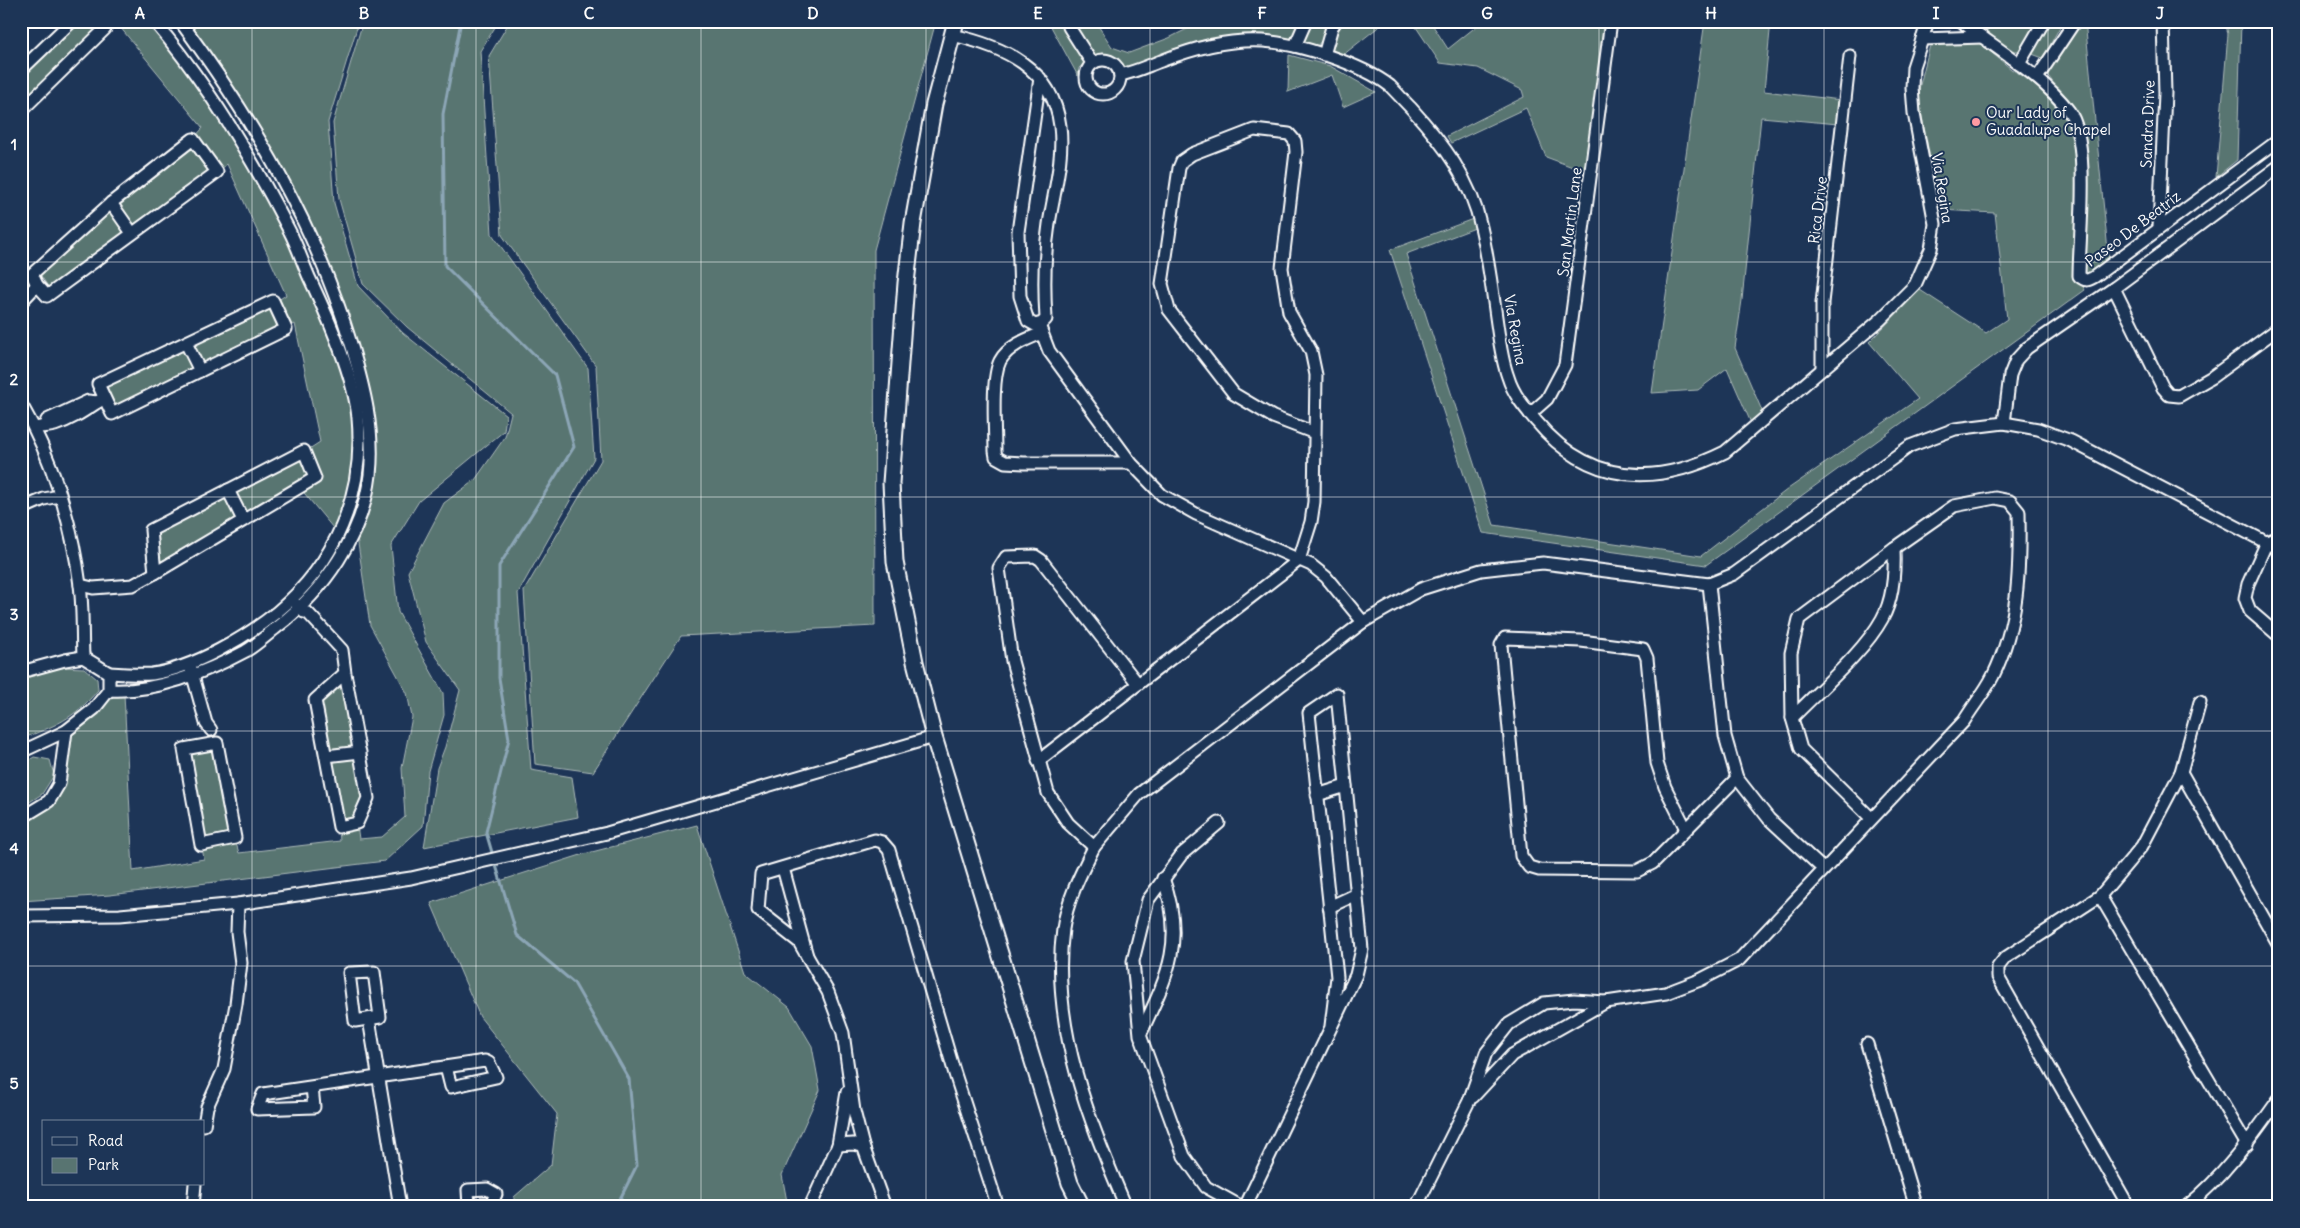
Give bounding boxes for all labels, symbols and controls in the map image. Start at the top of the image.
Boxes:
text: A [135,3,145,23]
text: B [359,3,370,23]
text: C [584,3,595,23]
text: D [807,3,819,23]
text: E [1033,3,1043,23]
text: F [1257,3,1267,23]
text: G [1481,3,1493,23]
text: H [1705,3,1717,23]
text: I [1933,3,1940,23]
text: J [2156,3,2165,23]
street label: Sandra Drive [2136,80,2159,168]
place label: Our Lady of Guadalupe Chapel [1986,103,2111,139]
marker: Our Lady of Guadalupe Chapel [1970,116,1982,128]
text: 1 [11,134,17,154]
street label: Via Regina [1928,151,1958,225]
street label: San Martin Lane [1553,166,1586,278]
street label: Rica Drive [1804,175,1831,245]
street label: Paseo De Beatriz [2081,187,2184,271]
street label: Via Regina [1500,293,1531,367]
text: 2 [10,369,19,389]
text: 3 [9,604,19,624]
text: 4 [9,838,19,858]
text: 5 [9,1073,19,1093]
legend [42,1120,205,1186]
text: Road [88,1131,123,1150]
text: Park [88,1155,119,1174]

